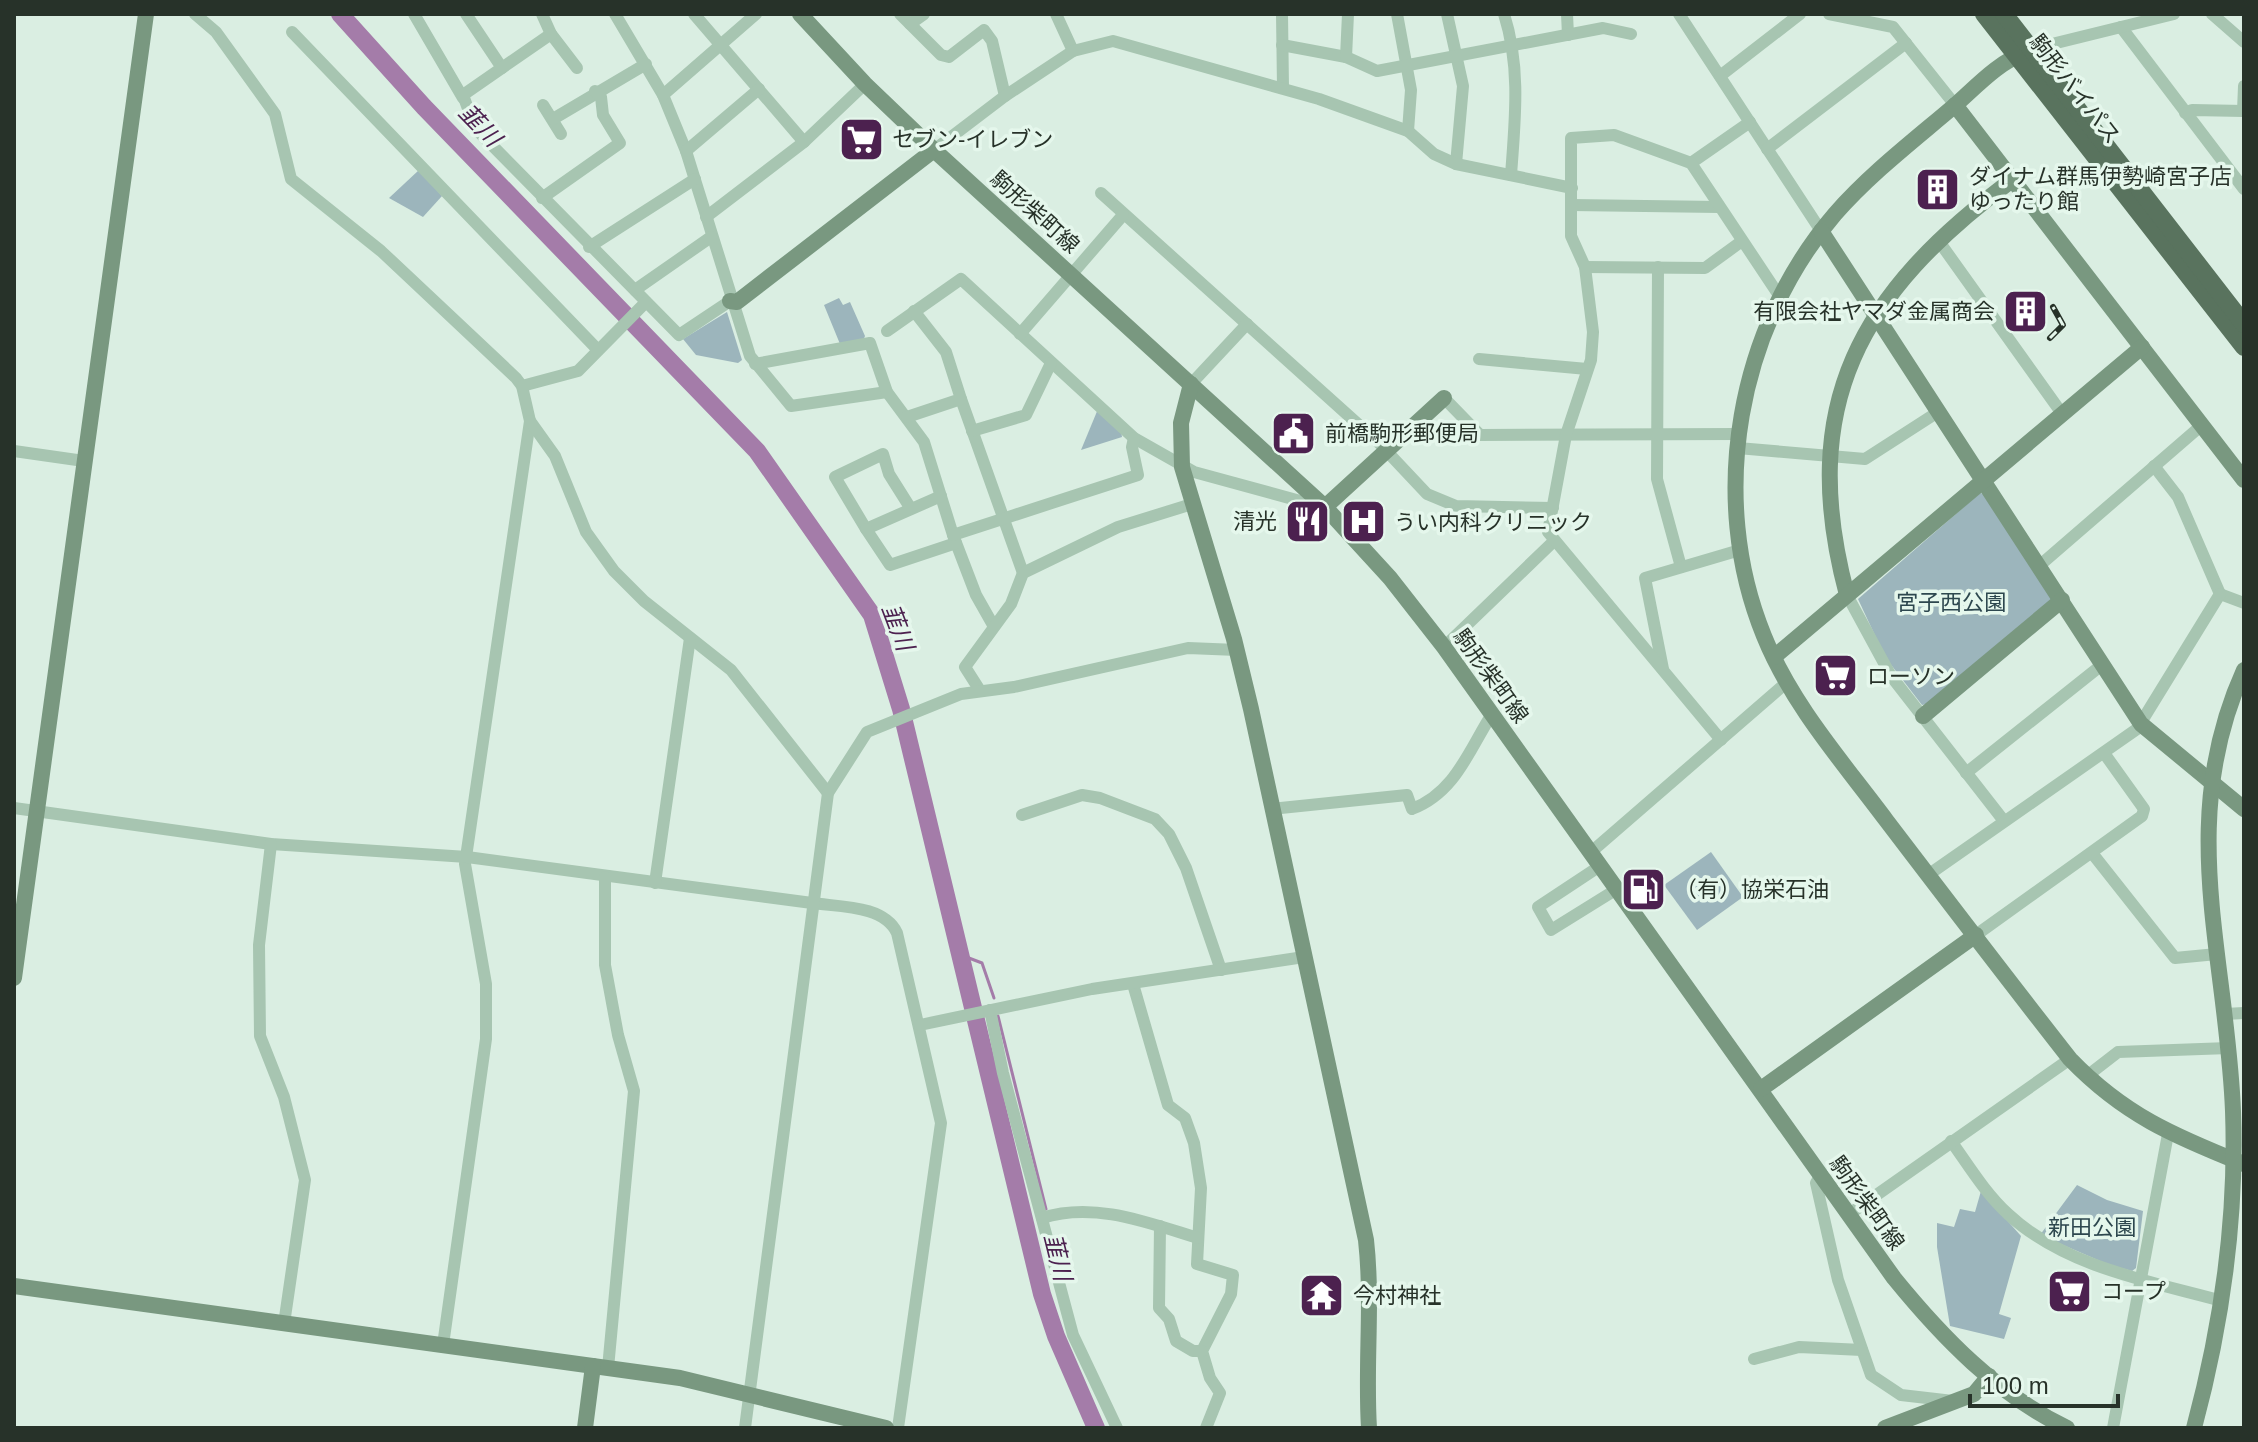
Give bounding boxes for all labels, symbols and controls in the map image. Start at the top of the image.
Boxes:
street label: 駒形バイパス [2025,29,2125,149]
water label: 韮川 [454,98,508,154]
supermarket icon: セブン-イレブン [837,115,885,163]
place label: セブン-イレブン [892,127,1053,152]
place label: ダイナム群馬伊勢崎宮子店 ゆったり館 [1969,164,2232,214]
building icon: ダイナム群馬伊勢崎宮子店 ゆったり館 [1914,165,1962,213]
street label: 駒形柴町線 [986,166,1084,258]
building icon: 有限会社ヤマダ金属商会 [2002,287,2050,335]
place label: 有限会社ヤマダ金属商会 [1753,299,1995,324]
public building icon: 前橋駒形郵便局 [1270,409,1318,457]
place label: 前橋駒形郵便局 [1325,421,1479,446]
restaurant icon: 清光 [1284,497,1332,545]
hospital icon: うい内科クリニック [1339,498,1387,546]
place label: 清光 [1233,509,1277,534]
place label: うい内科クリニック [1394,510,1592,535]
park label: 宮子西公園 [1896,590,2006,615]
water label: 韮川 [877,600,920,657]
street label: 駒形柴町線 [1449,624,1533,728]
supermarket icon: ローソン [1812,652,1860,700]
place label: ローソン [1867,664,1955,689]
fuel station icon: （有）協栄石油 [1620,865,1668,913]
place label: （有）協栄石油 [1675,877,1829,902]
street label: 駒形柴町線 [1825,1151,1909,1255]
park label: 新田公園 [2048,1215,2136,1240]
water label: 韮川 [1039,1230,1078,1286]
supermarket icon: コープ [2046,1267,2094,1315]
temple icon: 今村神社 [1298,1271,1346,1319]
place label: コープ [2101,1279,2166,1304]
place label: 今村神社 [1353,1283,1441,1308]
scale bar [1970,1358,2118,1408]
text: 100 m [1982,1372,2049,1399]

